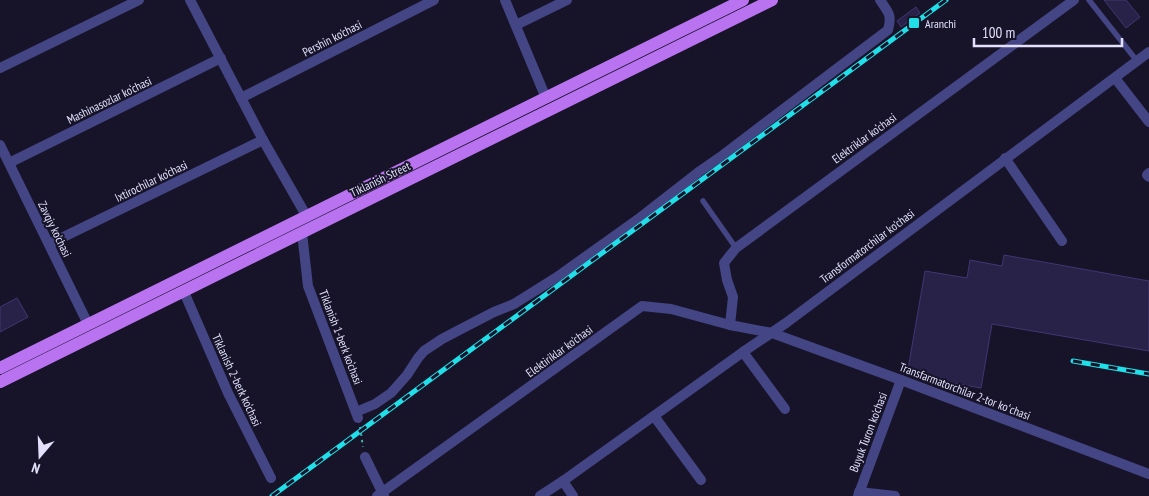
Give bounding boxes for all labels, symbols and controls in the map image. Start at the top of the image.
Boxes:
scale bar [974,15,1122,47]
marker: Aranchi [907,16,921,30]
place label: Aranchi [925,16,956,31]
street label: Pershin ko'chasi [300,17,364,59]
text: 100 m [982,23,1015,42]
street label: Mashinasozlar ko‘chasi [64,73,154,127]
street label: Elektriklar ko‘chasi [829,110,899,166]
street label: Ixtirochilar ko‘chasi [112,157,190,205]
street label: Tiklanish Street [348,158,413,200]
street label: Zavqiy ko'chasi [35,199,75,259]
street label: Transformatorchilar ko'chasi [817,206,917,286]
street label: Tiklanish 1-berk ko‘chasi [316,287,366,387]
street label: Elektiriklar ko'chasi [523,322,595,380]
street label: Tiklanish 2-berk ko‘chasi [209,331,265,429]
street label: Transfarmatorchilar 2-tor koʻchasi [897,359,1033,423]
street label: Buyuk Turon ko'chasi [846,390,890,474]
north arrow [15,431,65,481]
text: N [29,459,42,478]

